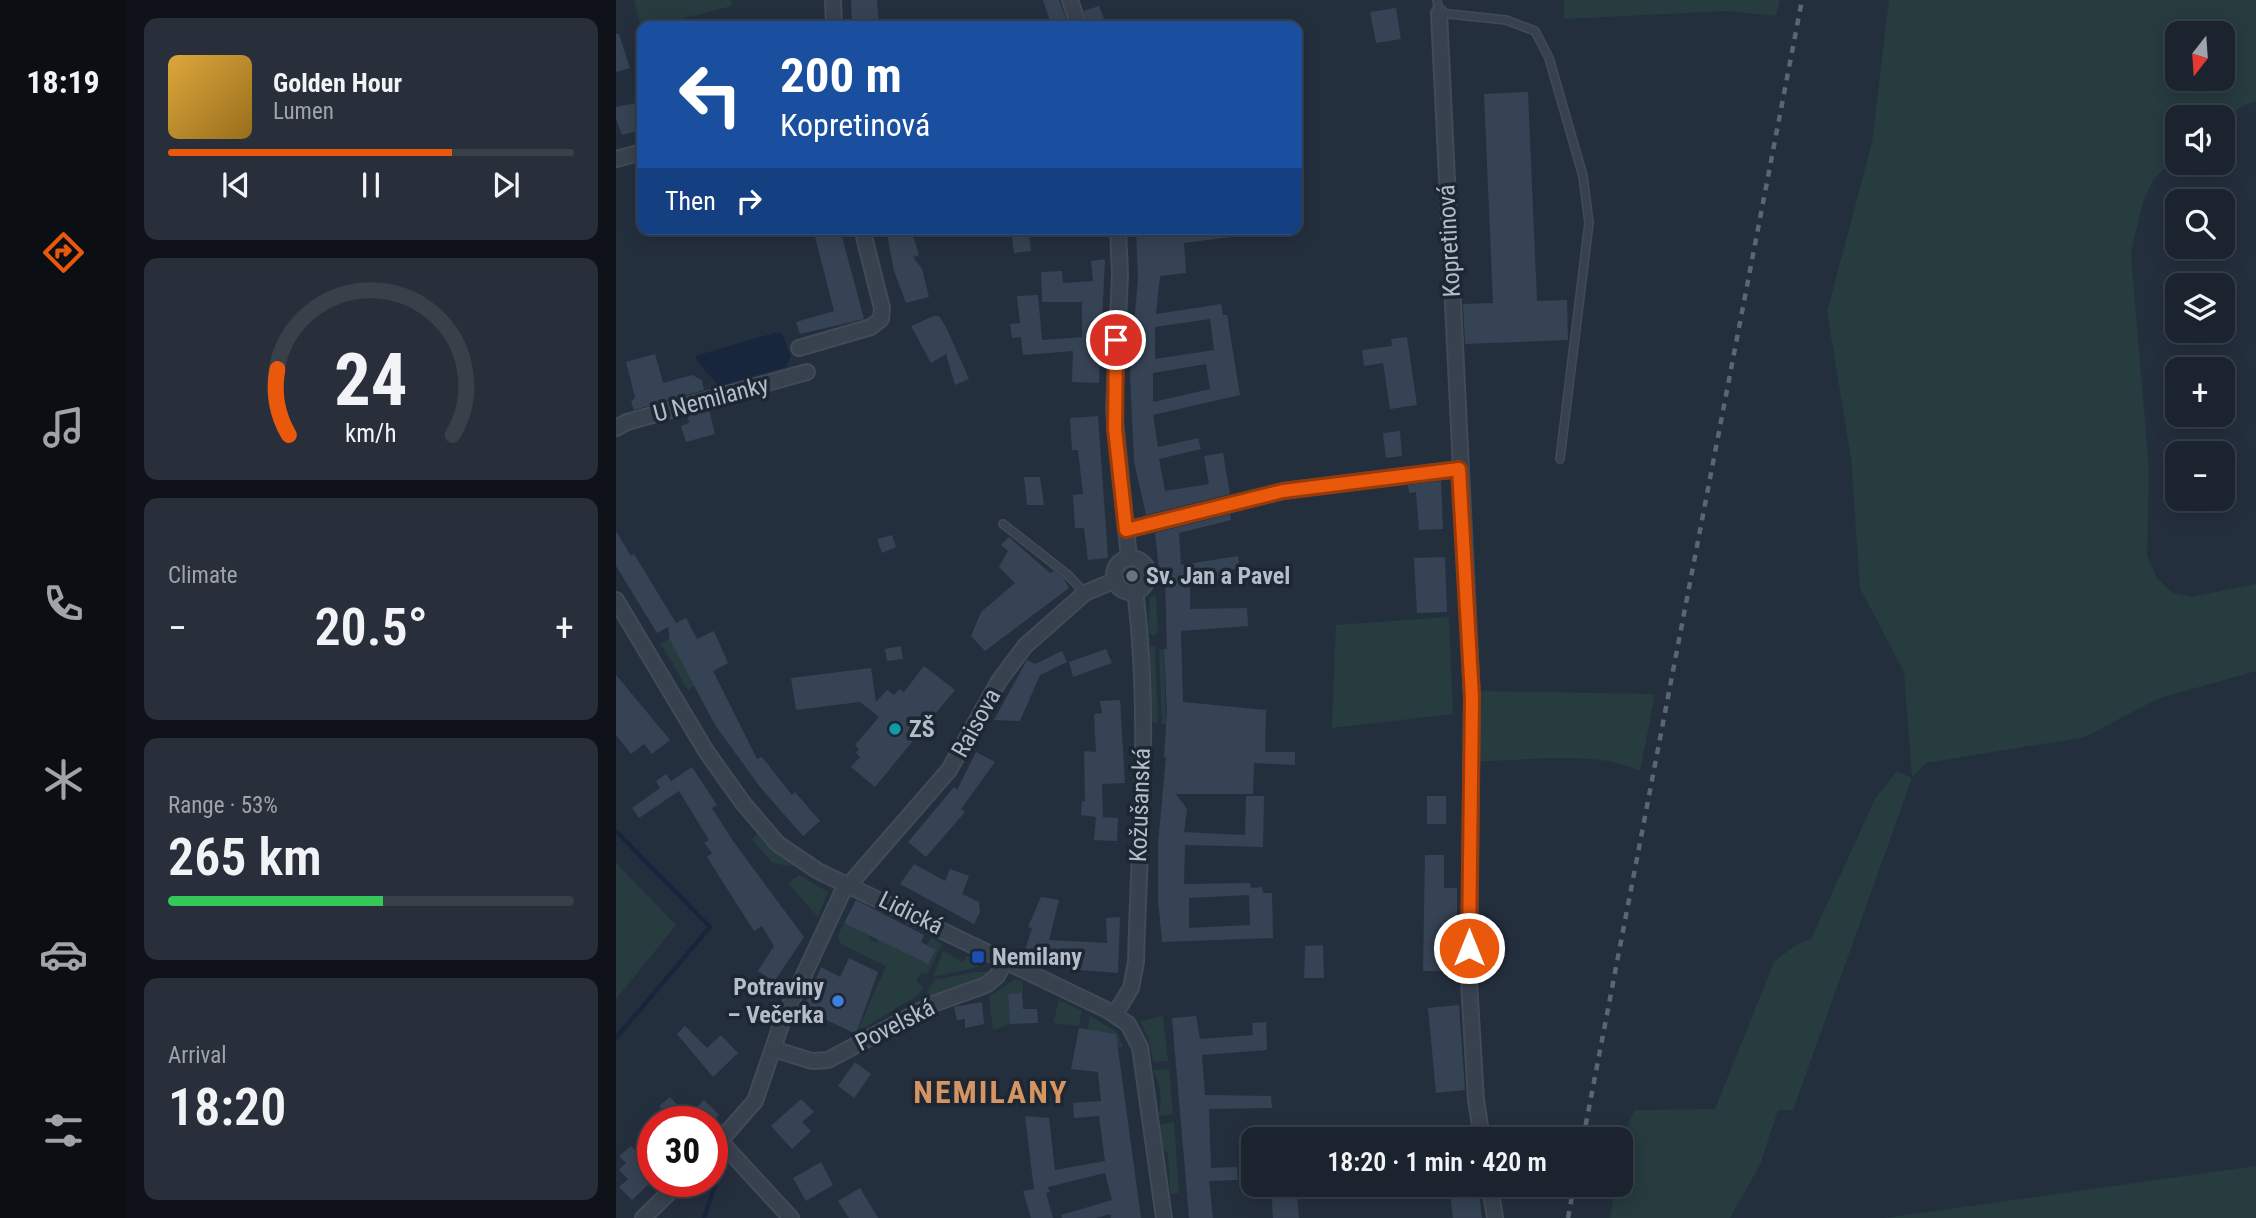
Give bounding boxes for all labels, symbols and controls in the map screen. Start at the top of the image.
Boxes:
north arrow [2165,21,2235,91]
map controls [2165,21,2235,511]
text: 200 m [780,47,902,104]
icon: left [665,49,756,140]
text: 18:19 [26,63,100,101]
text: Golden Hour [273,68,402,98]
text: Lumen [273,98,334,125]
button: sound [2165,105,2235,175]
text: Kopretinová [780,106,930,144]
icon: previous [217,166,255,204]
icon: pause [352,166,390,204]
icon: next [487,166,525,204]
icon: right [730,182,768,220]
street label: Kopretinová [1432,184,1466,298]
text: Then [665,186,716,216]
button: search [2165,189,2235,259]
icon: directions [39,228,88,277]
button: layers [2165,273,2235,343]
pin [1086,310,1146,370]
icon: arrive [1097,321,1135,359]
text: 24 [334,337,408,423]
button: + [2165,357,2235,427]
street label: U Nemilanky [650,370,772,428]
icon: music [39,403,88,452]
text: km/h [345,419,397,448]
button: − [2165,441,2235,511]
text: Climate [168,562,238,589]
place label: Sv. Jan a Pavel [1146,562,1290,590]
marker: Sv. Jan a Pavel [1124,568,1140,584]
icon: phone [39,579,88,628]
text: 20.5° [314,597,428,658]
text: − [168,606,187,650]
text: + [555,606,574,650]
street label: Raisova [946,684,1006,762]
place label: ZŠ [909,715,935,743]
marker: ZŠ [887,721,903,737]
street label: Kožušanská [1124,747,1156,863]
icon: climate [39,755,88,804]
text: Range · 53% [168,792,278,819]
text: 265 km [168,827,322,888]
street label: Lidická [874,886,948,940]
position arrow [1432,911,1506,985]
icon: car [39,930,88,979]
place label: Nemilany [992,943,1082,971]
marker: Nemilany [970,949,986,965]
place label: Potraviny – Večerka [727,973,824,1029]
marker: Potraviny – Večerka [830,993,846,1009]
street label: Povelská [851,993,939,1057]
text: Arrival [168,1042,227,1069]
district label: NEMILANY [913,1073,1069,1111]
text: 18:20 [168,1077,286,1138]
icon: filters [39,1106,88,1155]
speed limit sign: 30 [637,1106,728,1197]
text: 18:20 · 1 min · 420 m [1327,1147,1547,1177]

